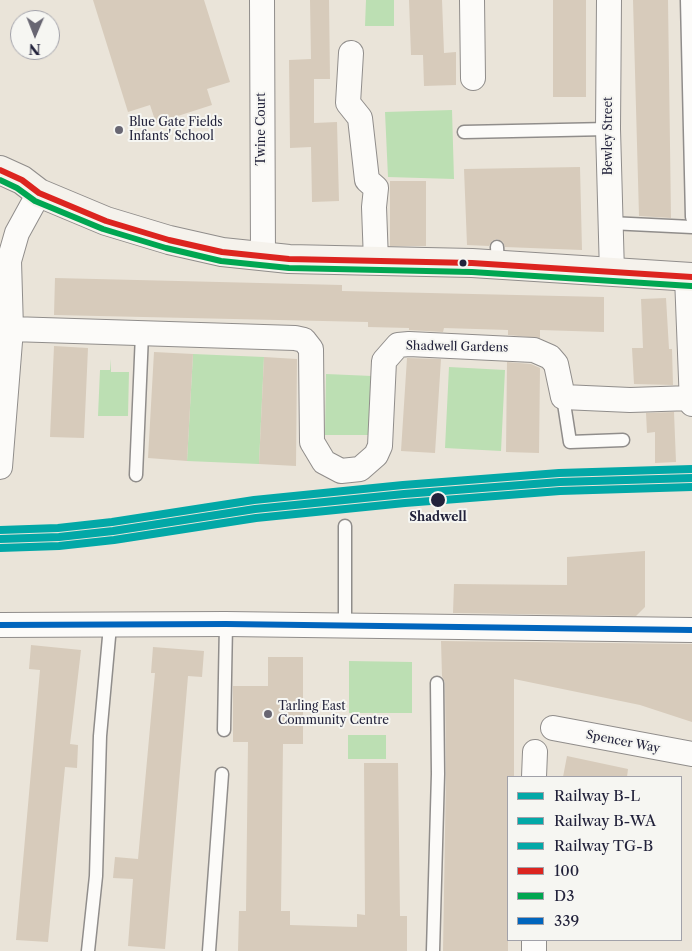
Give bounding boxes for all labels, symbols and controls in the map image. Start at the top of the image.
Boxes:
north arrow [10,10,60,60]
text: N [29,40,41,58]
street label: Twine Court [255,93,269,165]
street label: Bewley Street [602,97,616,175]
place label: Blue Gate Fields Infants' School [129,116,223,144]
marker: Blue Gate Fields Infants' School [113,124,125,136]
unlabelled marker [458,258,468,268]
street label: Shadwell Gardens [406,339,508,355]
marker: Shadwell [429,491,447,509]
place label: Shadwell [409,511,467,525]
place label: Tarling East Community Centre [278,700,389,728]
marker: Tarling East Community Centre [262,708,274,720]
street label: Spencer Way [585,728,661,756]
legend [507,776,682,941]
text: Railway B-L [554,786,640,805]
text: Railway B-WA [554,811,656,830]
text: Railway TG-B [554,836,653,855]
text: 100 [554,861,579,880]
text: D3 [554,886,574,905]
text: 339 [554,911,579,930]

